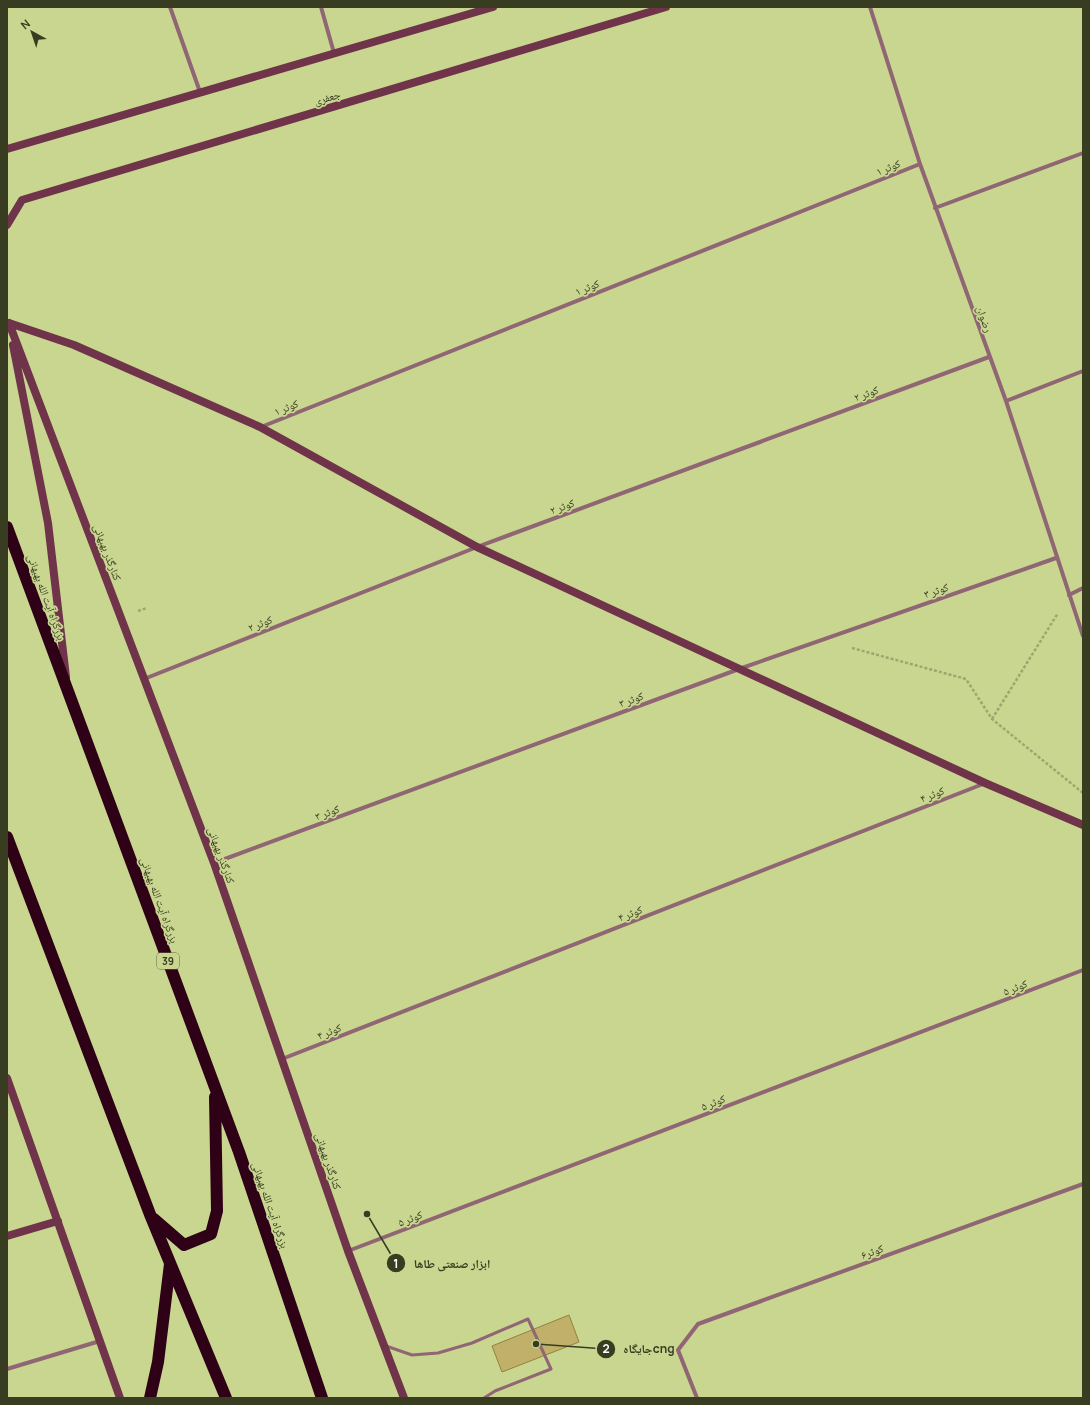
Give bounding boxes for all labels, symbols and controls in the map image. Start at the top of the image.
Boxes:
north arrow [12,12,52,52]
text: N [17,16,33,32]
street label: جعفری [312,86,342,108]
street label: کوثر ۱ [874,155,903,179]
street label: کوثر ۱ [573,275,602,299]
street label: رضوان [973,304,997,334]
street label: کوثر ۲ [852,382,881,404]
street label: کوثر ۱ [272,395,301,419]
street label: کوثر ۲ [548,495,577,517]
street label: کنارگذر بهبهانی [90,522,126,583]
street label: بزرگراه آیت الله بهبهانی [24,552,70,642]
street label: کوثر ۳ [922,579,951,601]
street label: کوثر ۲ [246,611,275,635]
street label: کوثر ۳ [617,688,646,710]
street label: کوثر ۴ [918,782,947,805]
street label: کوثر ۳ [313,801,342,823]
street label: کنارگذر بهبهانی [205,825,239,886]
street label: بزرگراه آیت الله بهبهانی [137,855,183,945]
street label: کوثر ۴ [616,901,645,924]
road number: 39 [157,953,179,969]
street label: کوثر ۵ [1001,975,1030,998]
street label: کوثر ۴ [315,1019,344,1042]
street label: کوثر ۵ [699,1090,728,1113]
street label: کنارگذر بهبهانی [312,1131,346,1192]
street label: بزرگراه آیت الله بهبهانی [249,1160,293,1250]
street label: کوثر ۵ [396,1206,425,1229]
street label: کوثر۶ [859,1240,886,1262]
callout: ابزار صنعتی طاها [386,1251,499,1275]
text: 1 [393,1255,399,1272]
text: ابزار صنعتی طاها [414,1255,490,1272]
callout: جایگاهcng [596,1337,683,1361]
text: 2 [602,1340,610,1357]
text: جایگاهcng [623,1340,675,1357]

